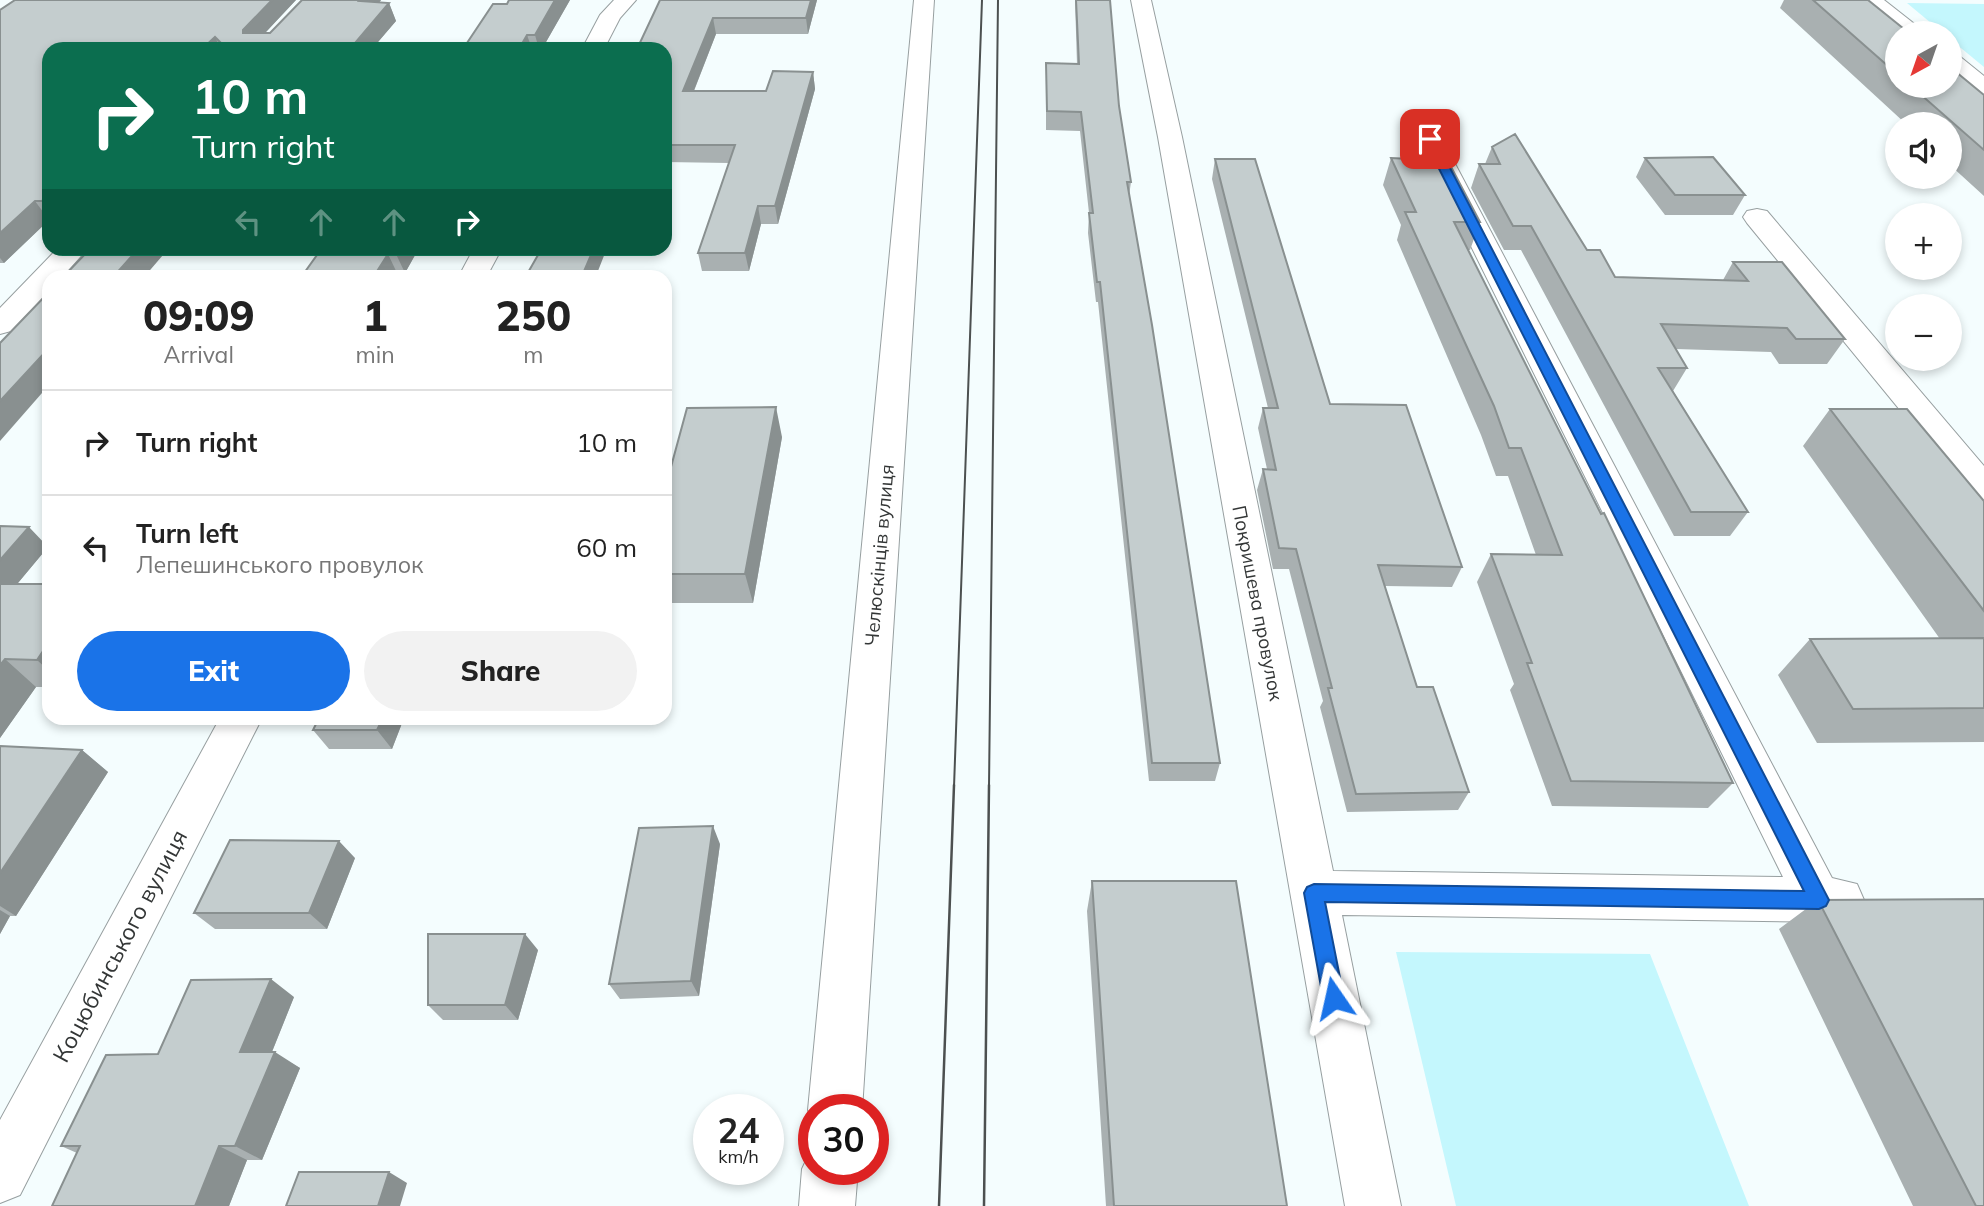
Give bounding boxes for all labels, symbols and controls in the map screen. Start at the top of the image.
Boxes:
north arrow [1885,21,1962,98]
map controls [1885,21,1962,371]
text: 10 m [192,65,308,126]
icon: right [77,70,168,161]
pin [1400,109,1460,169]
button: sound [1885,112,1962,189]
icon: arrive [1411,120,1449,158]
text: Turn right [192,126,335,166]
icon: left [229,203,267,241]
icon: ahead [302,203,340,241]
icon: ahead [375,203,413,241]
icon: right [448,203,486,241]
button: + [1885,203,1962,280]
text: 09:09 [143,289,255,342]
text: 1 [362,289,388,342]
text: 250 [496,289,571,342]
button: − [1885,294,1962,371]
text: Arrival [164,340,234,369]
text: min [355,340,395,369]
text: m [523,340,543,369]
icon: right [77,424,115,462]
text: Turn right [136,426,257,459]
text: 10 m [576,426,637,459]
street label: Челюскінців вулиця [859,463,899,647]
street label: Покришева провулок [1227,503,1289,703]
text: Turn left [136,517,238,550]
icon: left [77,529,115,567]
text: 60 m [576,531,637,564]
text: Лепешинського провулок [136,550,423,579]
button: Exit [77,631,350,711]
button: Share [364,631,637,711]
street label: Коцюбинського вулиця [46,824,193,1067]
position arrow [1297,961,1371,1035]
speed limit sign: 30 [798,1094,889,1185]
text: 24 [717,1108,760,1152]
text: km/h [718,1145,759,1168]

